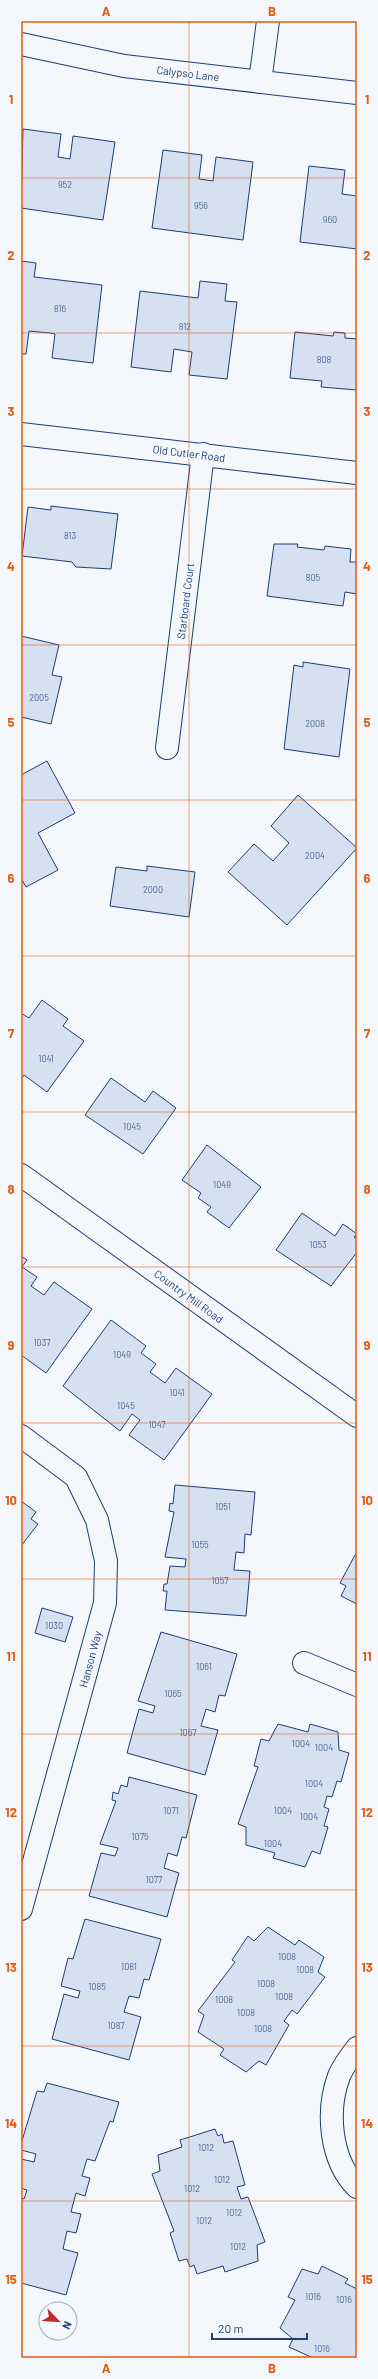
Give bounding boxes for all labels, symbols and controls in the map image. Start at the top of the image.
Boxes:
text: A [102,3,111,19]
text: B [268,3,276,19]
street label: Calypso Lane [156,63,220,83]
text: 1 [9,91,13,107]
text: 1 [365,91,369,107]
house number: 952 [58,179,72,190]
house number: 956 [194,200,208,211]
house number: 960 [323,214,337,225]
text: 2 [7,247,15,263]
text: 2 [363,247,371,263]
house number: 816 [54,303,66,314]
house number: 812 [179,321,191,332]
house number: 808 [317,354,332,365]
text: 3 [7,403,15,419]
text: 3 [363,403,371,419]
street label: Old Cutler Road [152,442,226,464]
house number: 813 [64,530,76,541]
text: 4 [7,558,15,574]
text: 4 [363,558,371,574]
street label: Starboard Court [174,562,196,640]
house number: 805 [306,572,321,583]
house number: 2005 [29,692,49,703]
text: 5 [7,714,15,730]
text: 5 [363,714,371,730]
house number: 2008 [305,718,325,729]
house number: 2004 [305,850,325,861]
text: 6 [8,870,15,886]
text: 6 [364,870,371,886]
house number: 2000 [143,884,163,895]
text: 7 [8,1025,15,1041]
text: 7 [364,1025,371,1041]
house number: 1041 [38,1053,54,1064]
house number: 1045 [123,1121,141,1132]
house number: 1049 [213,1179,231,1190]
text: 8 [7,1181,15,1197]
text: 8 [363,1181,371,1197]
house number: 1053 [309,1239,327,1250]
street label: Country Mill Road [152,1267,226,1325]
text: 9 [8,1337,15,1353]
house number: 1037 [33,1337,51,1348]
text: 9 [364,1337,371,1353]
house number: 1049 [113,1349,131,1360]
house number: 1041 [169,1387,185,1398]
house number: 1045 [117,1400,135,1411]
house number: 1047 [148,1419,166,1430]
text: 10 [5,1492,17,1508]
text: 10 [361,1492,373,1508]
house number: 1051 [215,1501,231,1512]
house number: 1055 [191,1539,209,1550]
house number: 1057 [211,1575,229,1586]
house number: 1030 [45,1620,63,1631]
street label: Hanson Way [76,1629,104,1689]
text: 11 [6,1648,16,1664]
text: 11 [362,1648,372,1664]
house number: 1061 [196,1661,212,1672]
house number: 1065 [164,1688,182,1699]
house number: 1067 [179,1727,197,1738]
house number: 1004 [292,1738,310,1749]
house number: 1004 [315,1742,333,1753]
house number: 1004 [305,1778,323,1789]
text: 12 [5,1804,17,1820]
text: 12 [361,1804,373,1820]
house number: 1071 [163,1805,179,1816]
house number: 1004 [274,1805,292,1816]
house number: 1004 [300,1811,318,1822]
house number: 1075 [131,1831,149,1842]
house number: 1004 [264,1838,282,1849]
house number: 1077 [146,1874,163,1885]
house number: 1008 [278,1951,296,1962]
text: 13 [5,1959,17,1975]
text: 13 [361,1959,373,1975]
house number: 1081 [121,1961,137,1972]
house number: 1008 [296,1964,314,1975]
house number: 1008 [257,1978,275,1989]
house number: 1085 [88,1981,106,1992]
house number: 1008 [275,1991,293,2002]
house number: 1008 [215,1994,233,2005]
house number: 1008 [237,2007,255,2018]
house number: 1087 [107,2020,125,2031]
house number: 1008 [254,2023,272,2034]
text: 14 [5,2115,17,2131]
text: 14 [361,2115,373,2131]
house number: 1012 [198,2142,214,2153]
house number: 1012 [214,2174,230,2185]
house number: 1012 [184,2183,200,2194]
house number: 1012 [226,2207,242,2218]
house number: 1012 [196,2215,212,2226]
house number: 1012 [230,2241,246,2252]
text: 15 [5,2271,17,2287]
text: 15 [361,2271,373,2287]
house number: 1016 [305,2291,321,2302]
house number: 1016 [336,2294,352,2305]
north arrow [38,2301,78,2341]
scale bar [212,2315,307,2341]
text: N [60,2319,75,2332]
text: 20 m [218,2321,244,2335]
house number: 1016 [314,2343,330,2354]
text: A [102,2360,111,2376]
text: B [268,2360,276,2376]

